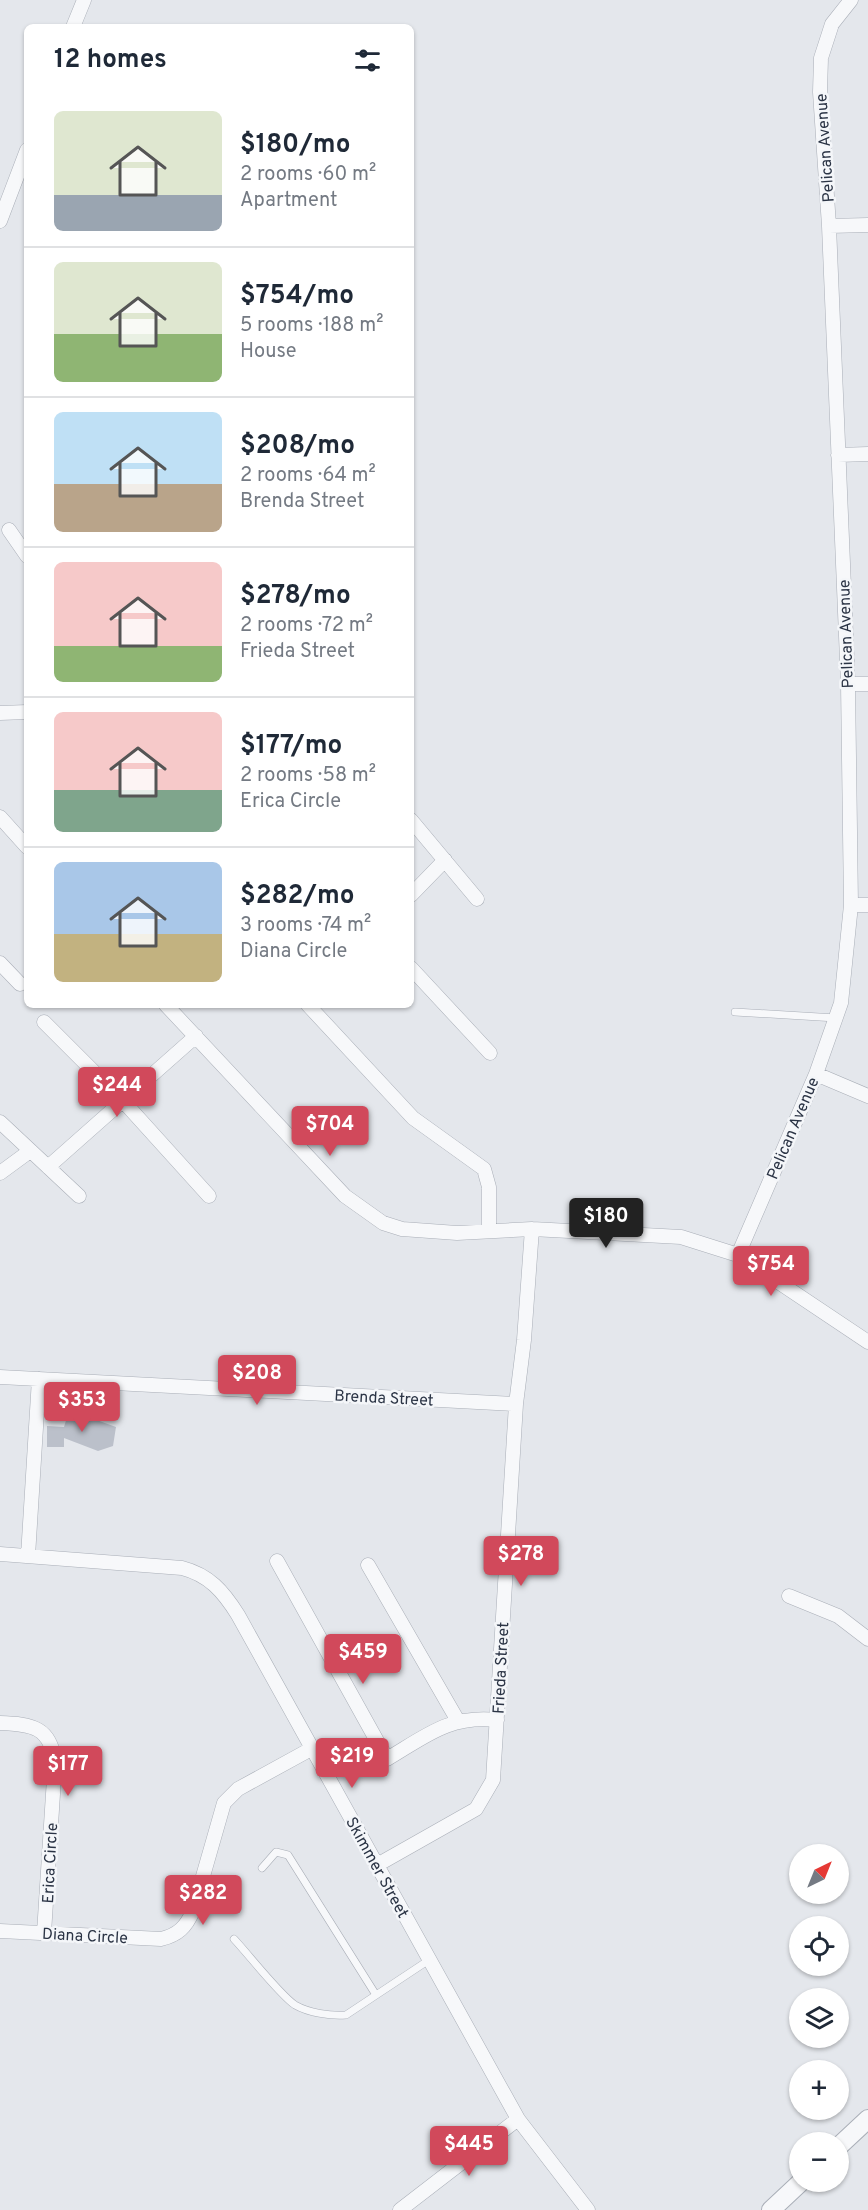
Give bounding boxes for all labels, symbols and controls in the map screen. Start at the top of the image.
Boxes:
text: 12 homes [54,44,167,77]
icon: filters [351,44,384,77]
street label: Pelican Avenue [812,93,840,203]
text: $180/mo [240,129,350,162]
icon: home [102,135,174,207]
text: 2 rooms · 60 m² [240,162,376,188]
text: Apartment [240,188,338,214]
text: $754/mo [240,280,354,313]
icon: home [102,286,174,358]
text: 5 rooms · 188 m² [240,313,383,339]
text: House [240,339,296,365]
text: $208/mo [240,430,355,463]
icon: home [102,436,174,508]
text: 2 rooms · 64 m² [240,463,376,489]
text: Brenda Street [240,489,364,515]
street label: Pelican Avenue [835,579,859,689]
text: $278/mo [240,580,351,613]
icon: home [102,586,174,658]
text: 2 rooms · 72 m² [240,613,373,639]
text: Frieda Street [240,639,355,665]
text: $177/mo [240,730,342,763]
icon: home [102,736,174,808]
text: 2 rooms · 58 m² [240,763,376,789]
text: Erica Circle [240,789,341,815]
text: $282/mo [240,880,355,913]
icon: home [102,886,174,958]
text: 3 rooms · 74 m² [240,913,371,939]
text: Diana Circle [240,939,347,965]
pin: $244 [81,1067,153,1118]
text: $244 [92,1073,142,1099]
street label: Pelican Avenue [763,1075,824,1183]
pin: $704 [294,1106,366,1157]
text: $704 [306,1112,354,1138]
pin: $180 [570,1198,642,1249]
text: $180 [583,1204,629,1230]
pin: $754 [735,1246,807,1297]
text: $754 [747,1252,795,1278]
pin: $208 [221,1355,293,1406]
text: $208 [232,1361,282,1387]
pin: $353 [46,1382,118,1433]
street label: Brenda Street [334,1386,434,1412]
text: $353 [58,1388,106,1414]
pin: $278 [485,1536,557,1587]
text: $278 [498,1542,544,1568]
street label: Frieda Street [490,1622,514,1715]
pin: $459 [327,1634,399,1685]
text: $459 [338,1640,388,1666]
pin: $219 [316,1738,388,1789]
text: $219 [330,1744,374,1770]
pin: $177 [32,1746,104,1797]
text: $177 [47,1752,89,1778]
street label: Skimmer Street [340,1814,412,1922]
street label: Erica Circle [39,1822,63,1904]
north arrow [789,1844,849,1904]
map controls [789,1844,849,2192]
pin: $282 [167,1875,239,1926]
text: $282 [179,1881,227,1907]
button: locate [789,1916,849,1976]
street label: Diana Circle [41,1925,128,1949]
button: layers [789,1988,849,2048]
button: + [789,2060,849,2120]
pin: $445 [433,2126,505,2177]
text: $445 [444,2132,494,2158]
button: − [789,2132,849,2192]

